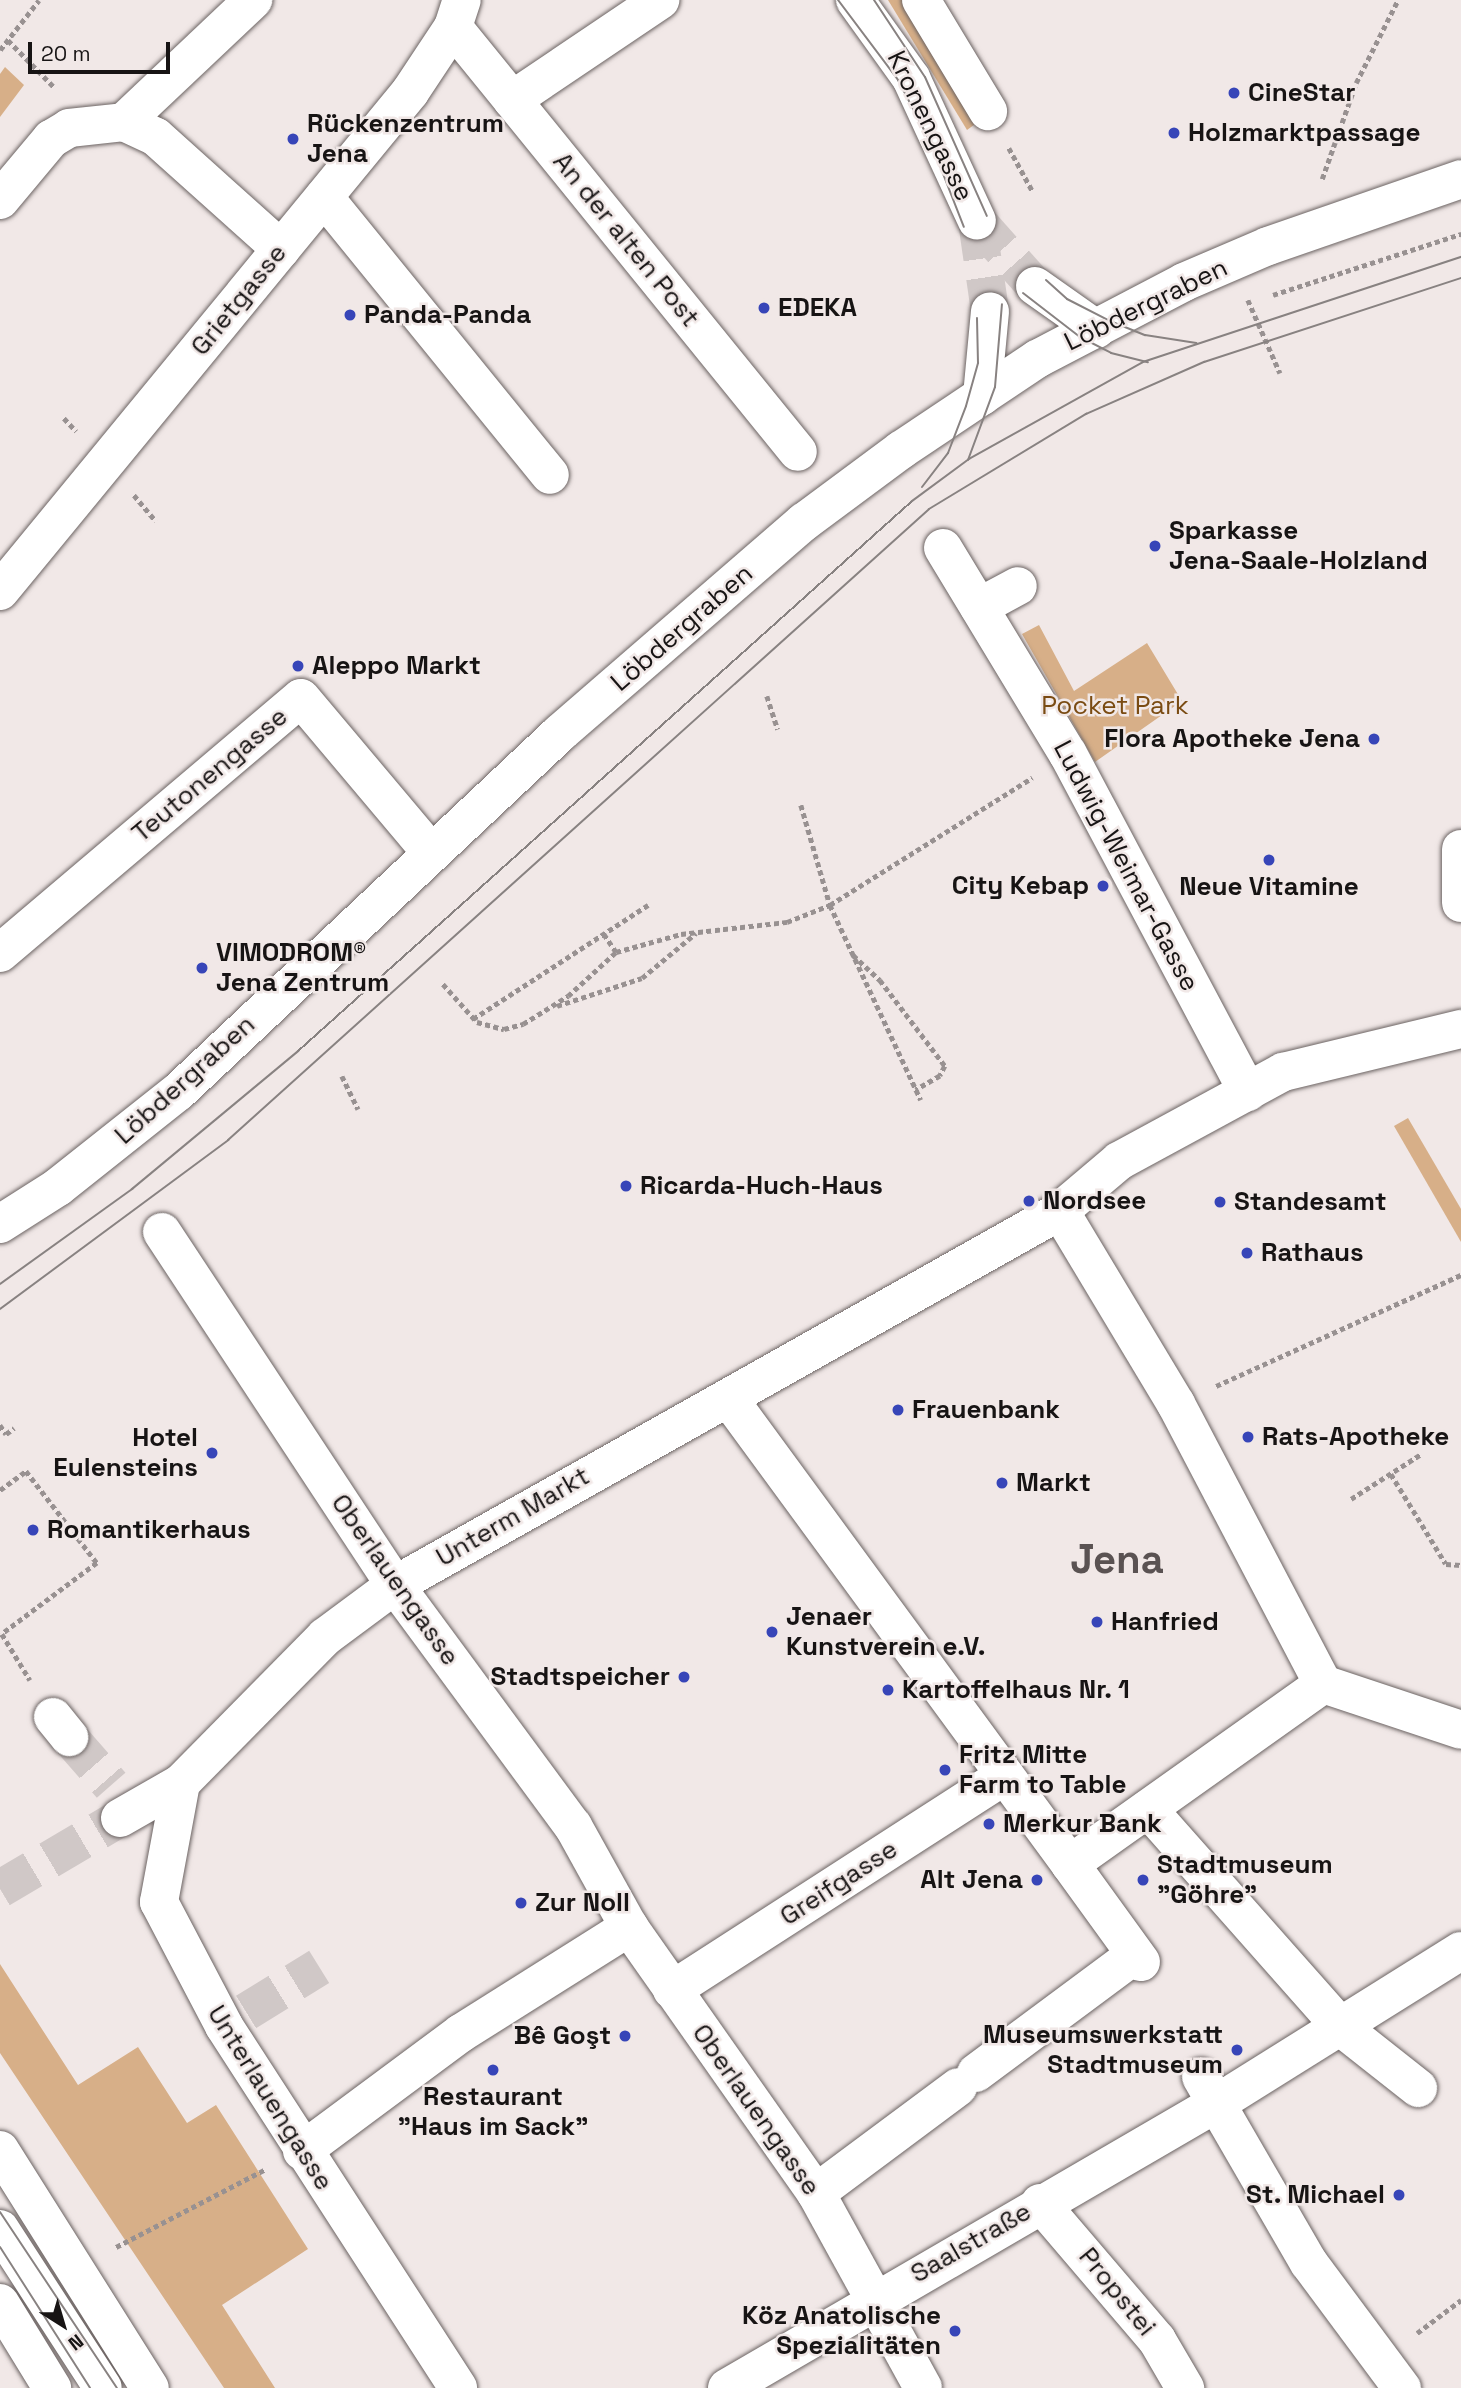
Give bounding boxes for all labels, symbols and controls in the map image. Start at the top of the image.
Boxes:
scale bar [32,28,173,72]
text: 20 m [41,40,91,67]
street label: Kronengasse [880,46,980,206]
place label: CineStar [1248,77,1356,109]
marker: CineStar [1226,85,1242,101]
place label: Rückenzentrum Jena [307,108,504,170]
place label: Holzmarktpassage [1188,117,1420,149]
marker: Holzmarktpassage [1166,125,1182,141]
marker: Rückenzentrum Jena [285,131,301,147]
street label: An der alten Post [546,147,706,333]
street label: Grietgasse [185,238,293,362]
street label: Löbdergraben [1059,252,1233,358]
place label: EDEKA [778,292,857,324]
place label: Panda-Panda [364,299,531,331]
marker: EDEKA [756,300,772,316]
marker: Panda-Panda [342,307,358,323]
place label: Sparkasse Jena-Saale-Holzland [1169,515,1428,576]
marker: Sparkasse Jena-Saale-Holzland [1147,538,1163,554]
street label: Löbdergraben [605,558,759,698]
place label: Aleppo Markt [312,650,481,682]
marker: Aleppo Markt [290,658,306,674]
park label: Pocket Park [1041,690,1189,722]
street label: Teutonengasse [126,701,294,849]
place label: Flora Apotheke Jena [1104,723,1360,755]
marker: Flora Apotheke Jena [1366,731,1382,747]
street label: Ludwig-Weimar-Gasse [1047,735,1205,997]
marker: Neue Vitamine [1261,852,1277,868]
place label: City Kebap [952,870,1089,902]
place label: Neue Vitamine [1179,871,1359,903]
marker: City Kebap [1095,878,1111,894]
place label: VIMODROM® Jena Zentrum [216,937,389,998]
marker: VIMODROM® Jena Zentrum [194,960,210,976]
street label: Löbdergraben [109,1009,261,1151]
place label: Ricarda-Huch-Haus [640,1170,883,1202]
marker: Ricarda-Huch-Haus [618,1178,634,1194]
place label: Nordsee [1043,1185,1146,1217]
place label: Standesamt [1234,1186,1386,1218]
marker: Nordsee [1021,1193,1037,1209]
marker: Standesamt [1212,1194,1228,1210]
place label: Rathaus [1261,1237,1364,1269]
marker: Rathaus [1239,1245,1255,1261]
place label: Frauenbank [912,1394,1060,1426]
marker: Frauenbank [890,1402,906,1418]
place label: Rats-Apotheke [1262,1421,1449,1453]
place label: Hotel Eulensteins [53,1422,198,1484]
marker: Rats-Apotheke [1240,1429,1256,1445]
marker: Hotel Eulensteins [204,1445,220,1461]
street label: Unterm Markt [431,1461,595,1573]
place label: Markt [1016,1467,1091,1499]
marker: Markt [994,1475,1010,1491]
street label: Oberlauengasse [324,1488,466,1672]
place label: Romantikerhaus [47,1514,251,1546]
marker: Romantikerhaus [25,1522,41,1538]
district label: Jena [1070,1536,1164,1584]
place label: Jenaer Kunstverein e.V. [786,1601,985,1662]
place label: Hanfried [1111,1606,1219,1638]
marker: Hanfried [1089,1614,1105,1630]
marker: Jenaer Kunstverein e.V. [764,1624,780,1640]
place label: Stadtspeicher [490,1661,670,1693]
marker: Stadtspeicher [676,1669,692,1685]
place label: Kartoffelhaus Nr. 1 [902,1674,1130,1706]
marker: Kartoffelhaus Nr. 1 [880,1682,896,1698]
place label: Fritz Mitte Farm to Table [959,1739,1127,1800]
marker: Fritz Mitte Farm to Table [937,1762,953,1778]
place label: Merkur Bank [1003,1808,1162,1840]
marker: Merkur Bank [981,1816,997,1832]
street label: Greifgasse [775,1834,903,1932]
place label: Stadtmuseum "Göhre" [1157,1849,1333,1910]
place label: Alt Jena [920,1864,1023,1896]
marker: Alt Jena [1029,1872,1045,1888]
marker: Stadtmuseum "Göhre" [1135,1872,1151,1888]
place label: Zur Noll [535,1887,630,1919]
marker: Zur Noll [513,1895,529,1911]
street label: Unterlauengasse [201,2000,339,2196]
street label: Oberlauengasse [685,2018,827,2202]
place label: Museumswerkstatt Stadtmuseum [983,2019,1223,2080]
place label: Bê Goşt [514,2020,611,2052]
marker: Bê Goşt [617,2028,633,2044]
marker: Museumswerkstatt Stadtmuseum [1229,2042,1245,2058]
marker: Restaurant "Haus im Sack" [485,2062,501,2078]
place label: Restaurant "Haus im Sack" [398,2081,588,2142]
place label: St. Michael [1245,2179,1385,2211]
marker: St. Michael [1391,2187,1407,2203]
street label: Saalstraße [905,2196,1037,2290]
street label: Propstei [1072,2242,1162,2342]
north arrow [28,2290,98,2360]
place label: Köz Anatolische Spezialitäten [742,2300,941,2362]
marker: Köz Anatolische Spezialitäten [947,2323,963,2339]
text: N [63,2328,89,2356]

